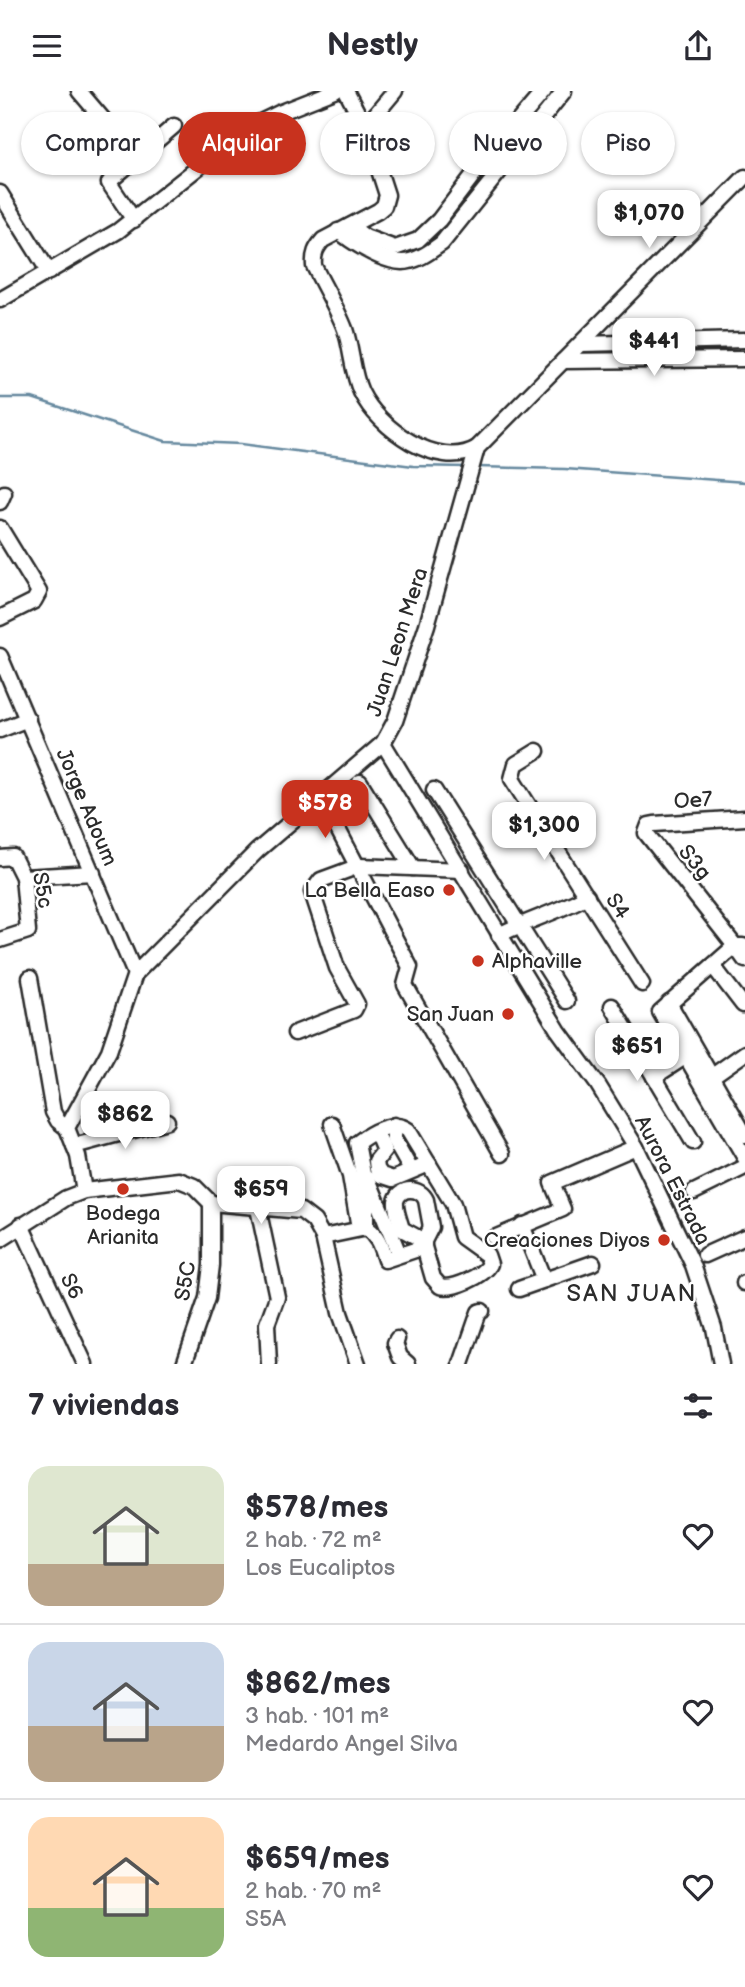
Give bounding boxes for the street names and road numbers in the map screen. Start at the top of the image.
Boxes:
street label: Juan Leon Mera [362,565,433,720]
street label: Jorge Adoum [51,745,122,870]
street label: Oe7 [673,787,714,814]
street label: S3g [673,840,716,885]
street label: S5c [27,870,58,910]
street label: S4 [600,889,635,924]
street label: Aurora Estrada [629,1111,716,1249]
street label: S5C [170,1259,201,1303]
street label: S6 [55,1269,88,1303]

